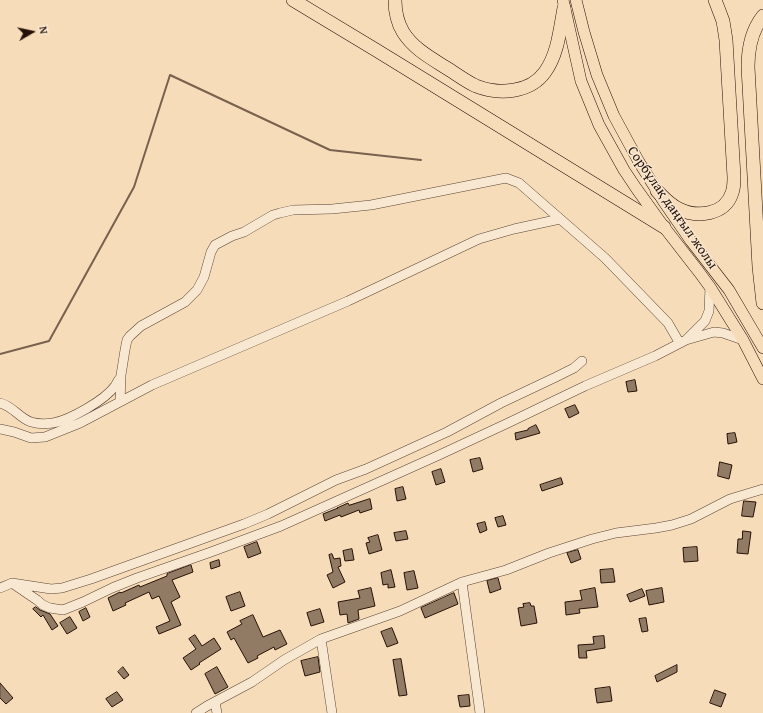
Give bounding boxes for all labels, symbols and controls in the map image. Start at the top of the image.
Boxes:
north arrow [12,12,52,52]
text: N [35,25,52,35]
street label: Сорбұлақ даңғыл жолы [623,143,721,273]

